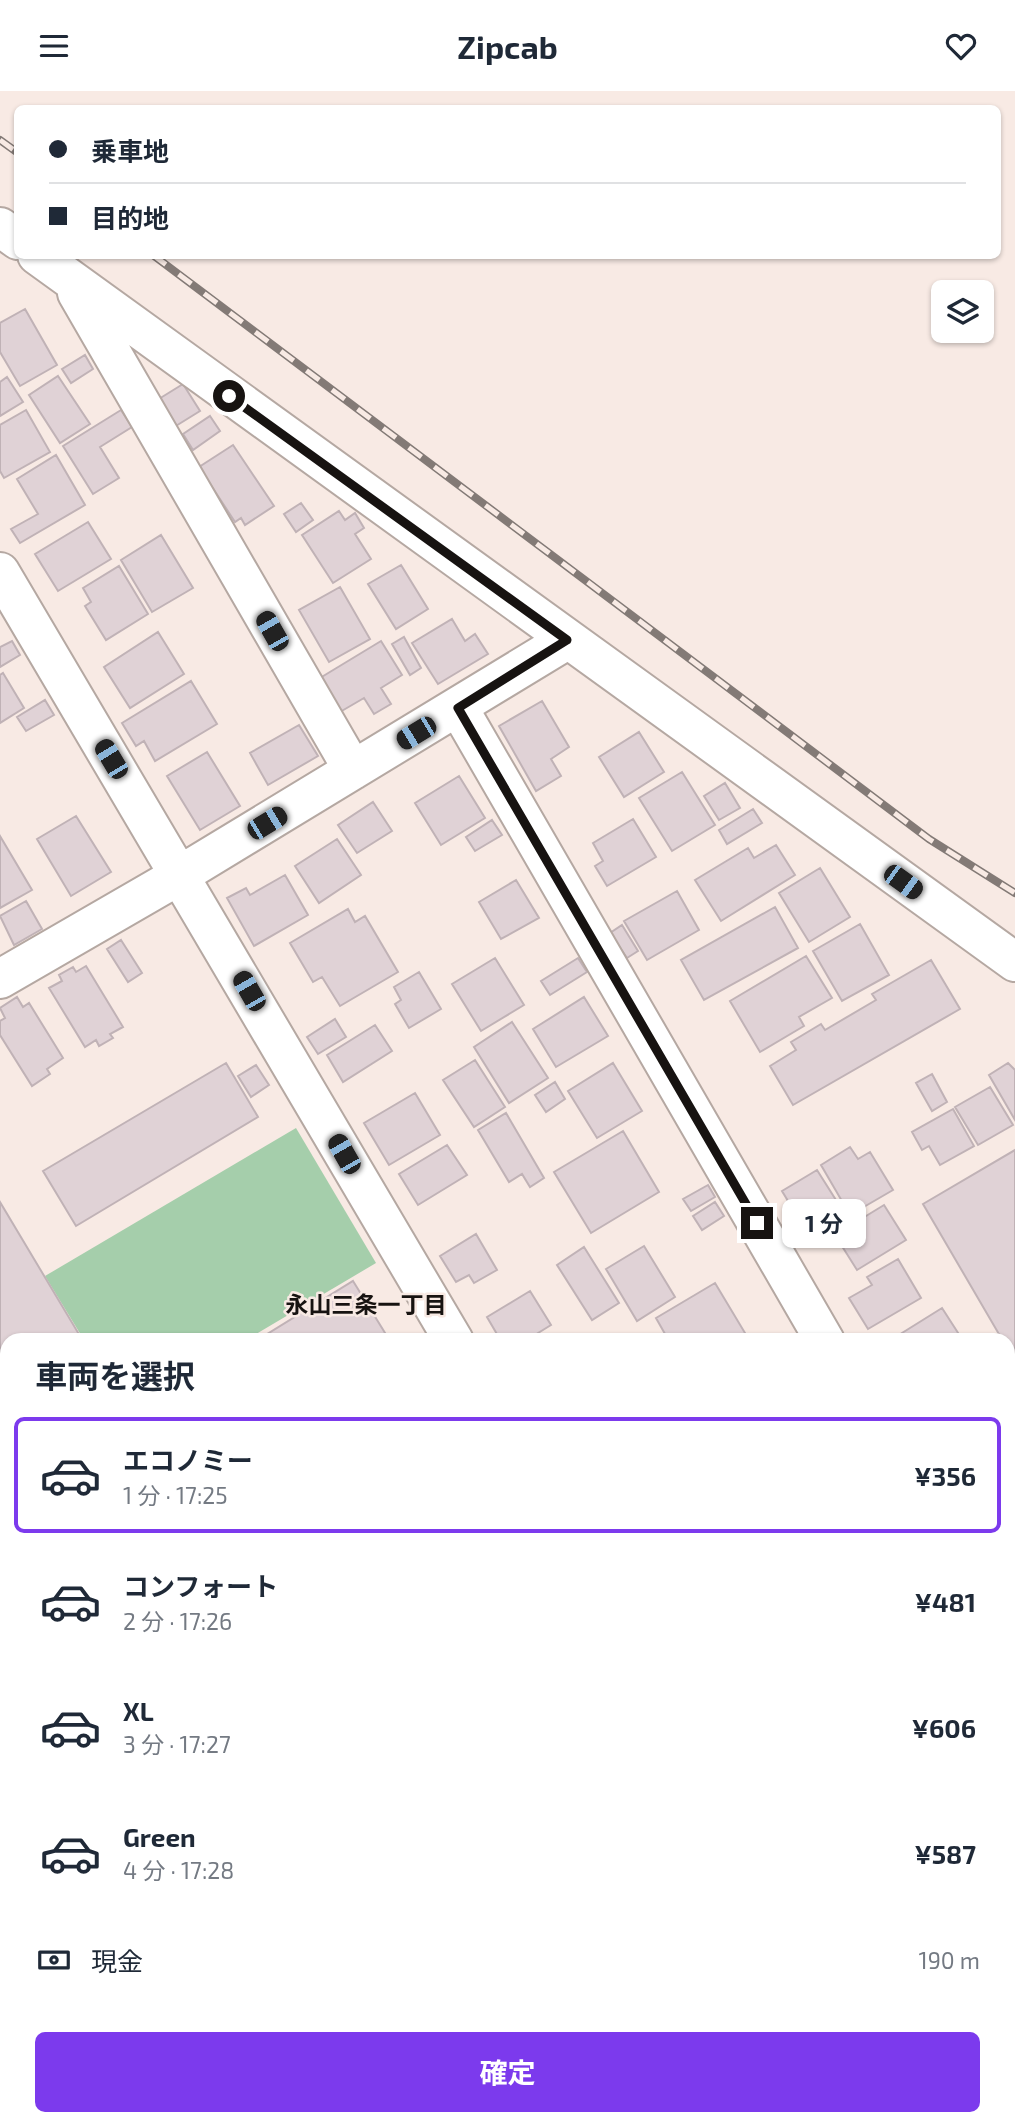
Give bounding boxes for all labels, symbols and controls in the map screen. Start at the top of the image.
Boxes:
icon: menu [35,27,73,65]
text: Zipcab [457,27,558,65]
icon: heart [942,27,980,65]
text: 乗車地 [91,135,169,166]
text: 目的地 [91,202,169,233]
map controls [931,280,994,343]
button: layers [931,280,994,343]
route start [213,380,245,412]
car [253,608,292,654]
car [393,713,440,753]
car [92,736,131,782]
car [244,803,291,843]
car [880,861,927,903]
car [230,968,269,1014]
car [325,1131,364,1177]
callout: 1 分 [782,1199,866,1247]
route end [741,1207,773,1239]
text: 1 分 [805,1209,843,1237]
district label: 永山三条一丁目 [286,1290,447,1318]
text: 車両を選択 [35,1356,195,1394]
icon: car [39,1444,102,1507]
text: エコノミー [123,1444,253,1475]
text: ¥356 [914,1460,976,1491]
text: 1 分 · 17:25 [123,1481,228,1509]
icon: car [39,1570,102,1633]
text: コンフォート [123,1570,278,1601]
text: ¥481 [915,1586,976,1617]
text: 2 分 · 17:26 [123,1607,232,1635]
text: XL [123,1695,154,1726]
icon: car [39,1696,102,1759]
text: ¥606 [912,1712,976,1743]
text: 3 分 · 17:27 [123,1730,231,1758]
text: Green [123,1821,196,1852]
icon: car [39,1822,102,1885]
text: ¥587 [914,1838,976,1869]
text: 4 分 · 17:28 [123,1856,234,1884]
icon: cash [35,1941,73,1979]
text: 現金 [91,1945,143,1976]
text: 190 m [919,1946,980,1974]
button: 確定 [35,2032,980,2112]

